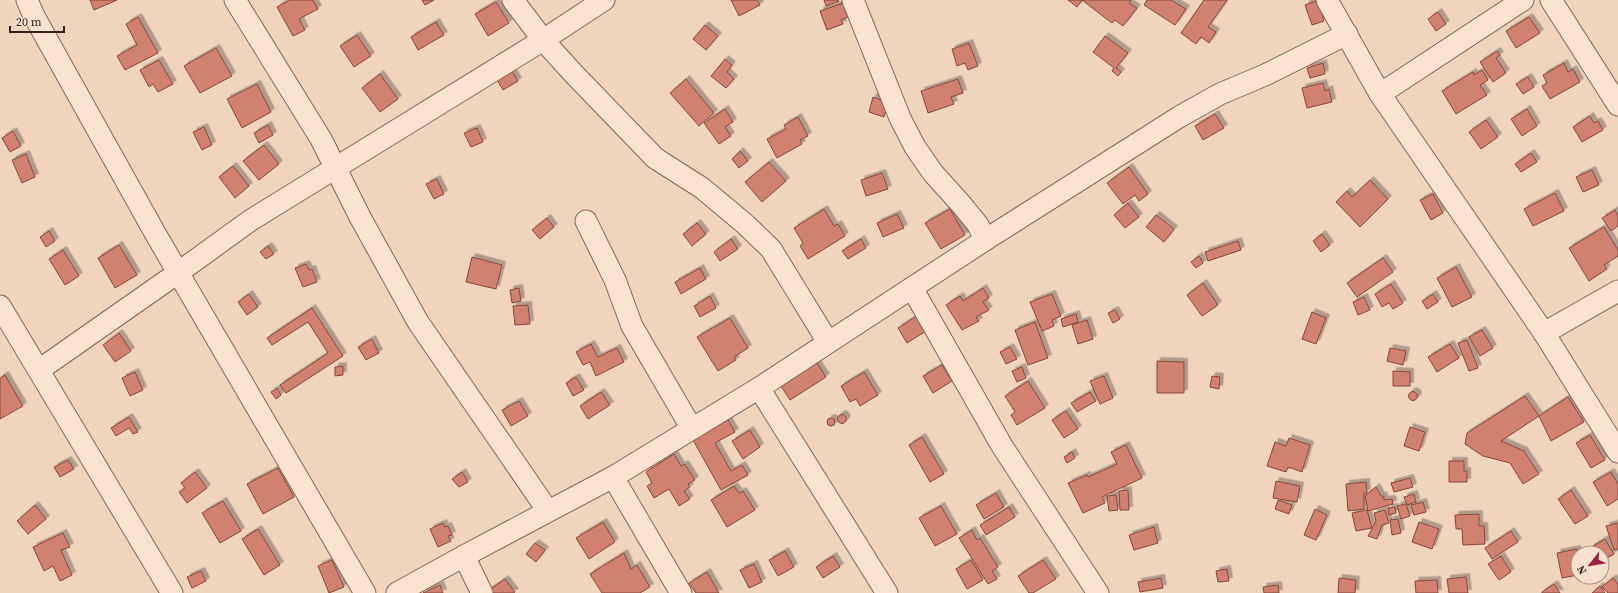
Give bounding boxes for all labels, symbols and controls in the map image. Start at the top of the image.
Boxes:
scale bar [10,8,64,34]
text: 20 m [16,14,42,30]
north arrow [1570,545,1610,585]
text: N [1573,563,1590,577]

